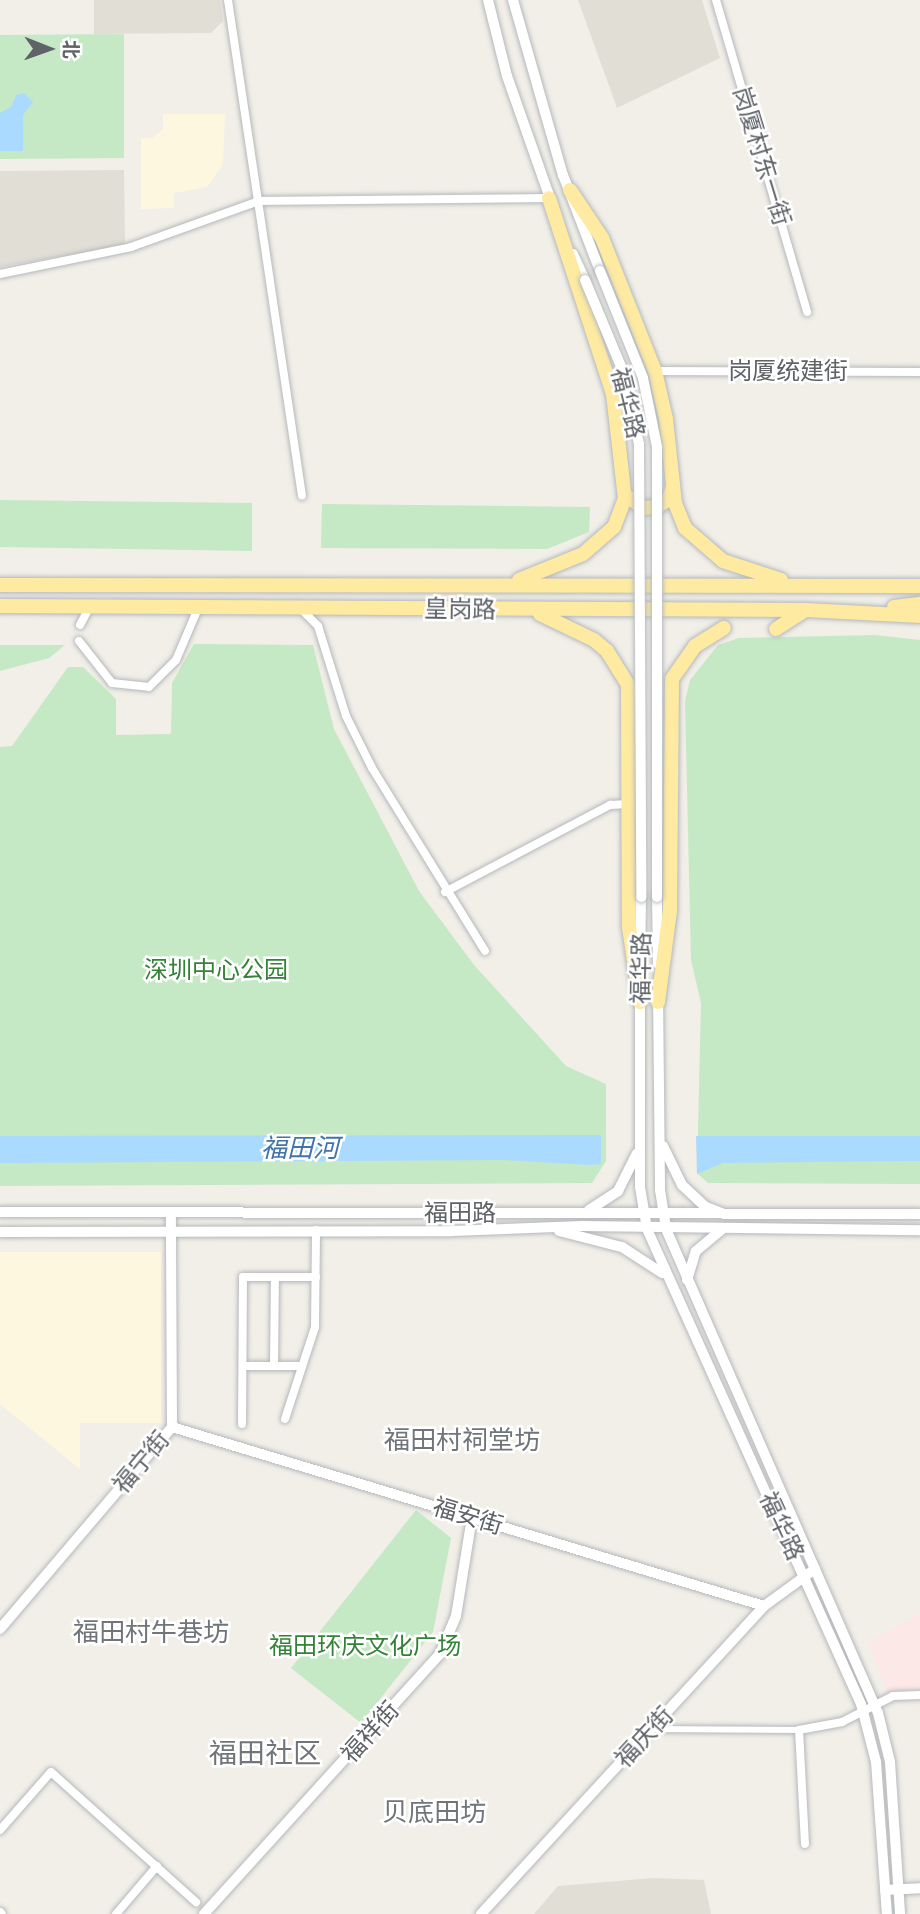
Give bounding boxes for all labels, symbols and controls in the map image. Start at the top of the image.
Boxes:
north arrow [14,14,84,84]
text: 北 [57,40,84,59]
street label: 岗厦村东一街 [727,83,797,229]
street label: 岗厦统建街 [728,357,848,385]
street label: 福华路 [605,365,651,441]
street label: 皇岗路 [424,594,496,624]
street label: 福华路 [626,932,656,1004]
park label: 深圳中心公园 [144,956,288,984]
water label: 福田河 [261,1133,339,1165]
street label: 福田路 [424,1199,496,1227]
street label: 福宁街 [107,1425,175,1499]
district label: 福田村祠堂坊 [384,1425,540,1457]
street label: 福华路 [754,1487,810,1565]
street label: 福安街 [429,1492,507,1540]
district label: 福田村牛巷坊 [73,1617,229,1649]
park label: 福田环庆文化广场 [269,1632,461,1660]
street label: 福祥街 [335,1696,405,1768]
street label: 福庆街 [609,1701,679,1773]
district label: 福田社区 [209,1737,321,1771]
district label: 贝底田坊 [382,1797,486,1829]

